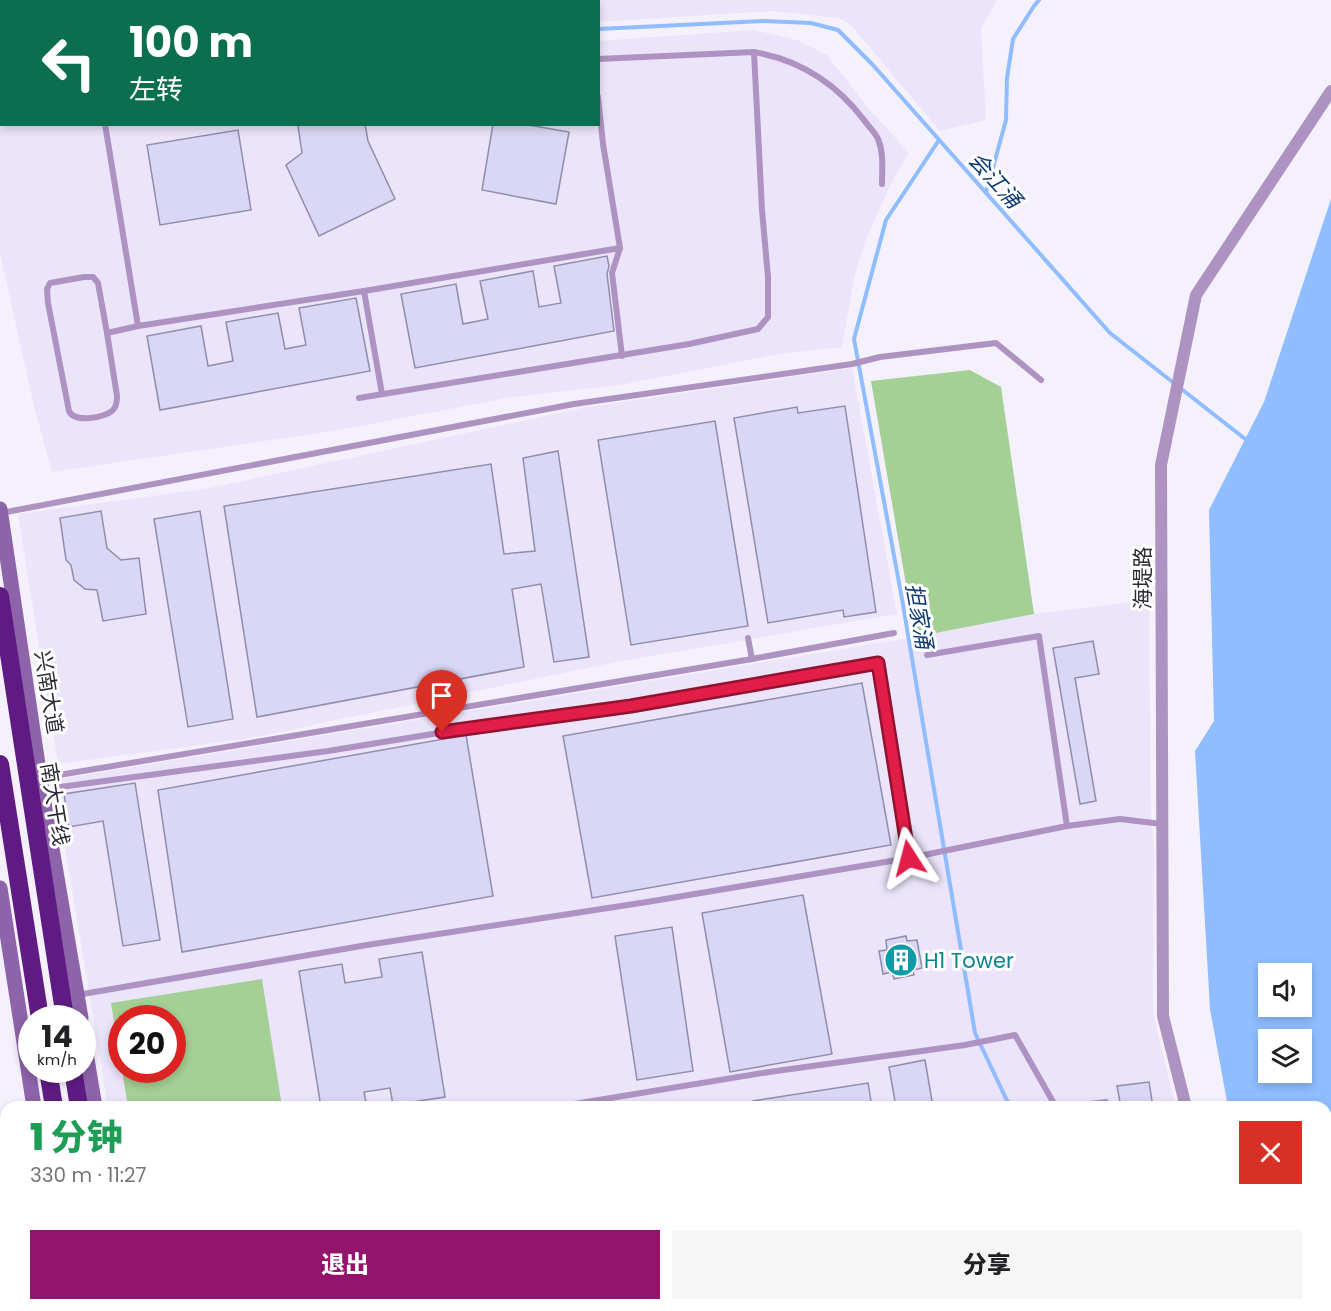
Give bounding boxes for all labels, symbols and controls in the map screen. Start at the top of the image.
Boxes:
text: 100 m [129,13,253,72]
icon: left [30,24,108,102]
text: 左转 [129,71,183,108]
water label: 会江涌 [961,145,1031,217]
street label: 海堤路 [1128,547,1157,610]
water label: 担家涌 [898,581,941,654]
street label: 兴南大道 [28,648,70,736]
pin [416,670,467,732]
icon: arrive [425,679,458,712]
street label: 南大干线 [34,760,76,848]
position arrow [877,826,941,890]
building icon: H1 Tower [883,942,919,978]
place label: H1 Tower [924,946,1014,975]
map controls [1258,963,1312,1083]
button: sound [1258,963,1312,1017]
speed limit sign: 20 [108,1005,186,1083]
text: 14 [41,1015,73,1058]
button: layers [1258,1029,1312,1083]
text: km/h [37,1049,77,1070]
text: 1 分钟 [30,1112,123,1163]
button: close [1239,1121,1302,1184]
text: 330 m · 11:27 [30,1161,146,1189]
button: 退出 [30,1230,660,1299]
button: 分享 [672,1230,1302,1299]

